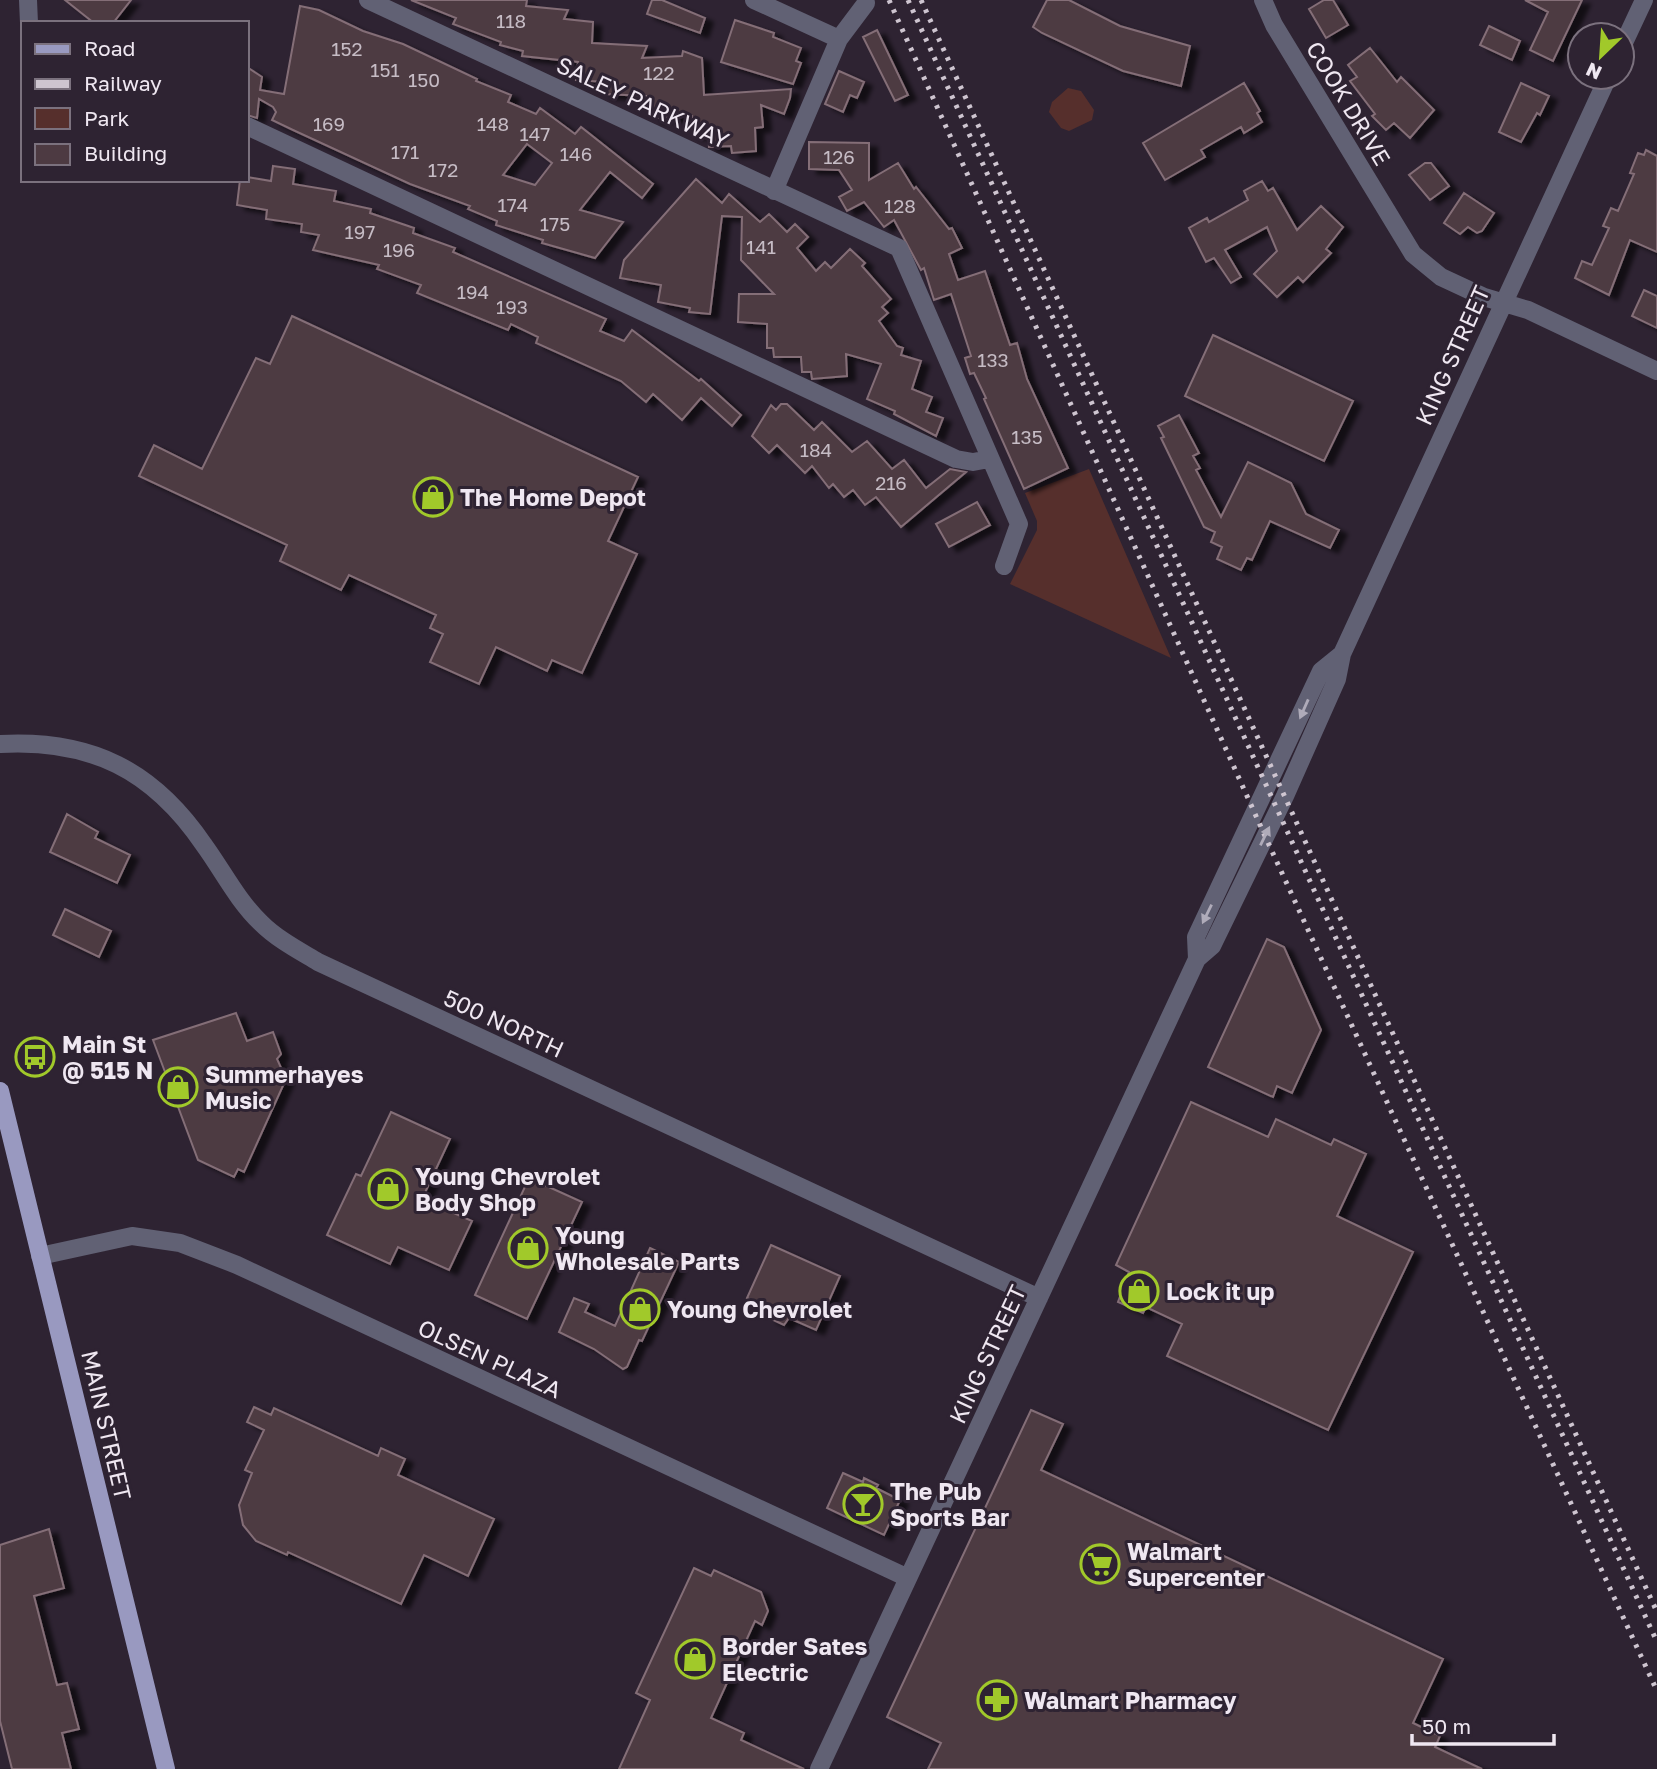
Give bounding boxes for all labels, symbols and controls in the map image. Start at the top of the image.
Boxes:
house number: 118 [496,9,526,32]
legend [21,21,248,182]
north arrow [1566,21,1636,91]
text: Road [84,35,135,61]
street label: COOK DRIVE [1301,36,1397,170]
house number: 152 [331,37,363,60]
street label: SALEY PARKWAY [552,50,734,154]
house number: 151 [370,58,400,81]
text: N [1582,58,1605,85]
house number: 122 [643,61,675,84]
house number: 150 [408,68,440,91]
text: Railway [84,70,162,96]
text: Park [84,105,130,131]
house number: 169 [313,112,345,135]
house number: 148 [477,112,509,135]
house number: 147 [520,122,550,145]
text: Building [84,140,167,166]
house number: 171 [391,140,419,163]
house number: 146 [560,142,592,165]
house number: 126 [823,145,855,168]
house number: 172 [428,158,458,181]
house number: 174 [498,193,528,216]
house number: 128 [884,194,916,217]
house number: 175 [540,212,570,235]
house number: 197 [345,220,375,243]
house number: 141 [746,235,776,258]
house number: 196 [383,238,415,261]
house number: 194 [457,280,489,303]
street label: KING STREET [1409,281,1495,429]
house number: 193 [496,295,528,318]
house number: 133 [977,348,1009,371]
house number: 135 [1011,425,1043,448]
house number: 184 [800,438,832,461]
house number: 216 [875,471,907,494]
shop icon: The Home Depot [412,476,454,518]
place label: The Home Depot [460,483,646,511]
one-way arrow [1298,699,1310,719]
one-way arrow [1260,826,1271,846]
one-way arrow [1201,904,1212,924]
street label: 500 NORTH [440,983,568,1063]
place label: Main St @ 515 N [62,1030,153,1084]
bus stop icon: Main St @ 515 N [14,1036,56,1078]
place label: Summerhayes Music [205,1060,364,1114]
shop icon: Summerhayes Music [157,1066,199,1108]
place label: Young Chevrolet Body Shop [415,1162,600,1216]
shop icon: Young Chevrolet Body Shop [367,1168,409,1210]
place label: Young Wholesale Parts [555,1221,740,1275]
shop icon: Young Wholesale Parts [507,1227,549,1269]
shop icon: Lock it up [1118,1270,1160,1312]
place label: Lock it up [1166,1277,1274,1305]
street label: KING STREET [943,1280,1031,1428]
shop icon: Young Chevrolet [619,1288,661,1330]
place label: Young Chevrolet [667,1295,852,1323]
street label: OLSEN PLAZA [414,1313,566,1403]
street label: MAIN STREET [76,1348,138,1502]
place label: The Pub Sports Bar [890,1477,1009,1531]
bar icon: The Pub Sports Bar [842,1483,884,1525]
place label: Walmart Supercenter [1127,1537,1265,1591]
supermarket icon: Walmart Supercenter [1079,1543,1121,1585]
place label: Border Sates Electric [722,1632,868,1686]
shop icon: Border Sates Electric [674,1638,716,1680]
pharmacy icon: Walmart Pharmacy [976,1679,1018,1721]
place label: Walmart Pharmacy [1024,1686,1237,1714]
scale bar [1412,1702,1554,1746]
text: 50 m [1422,1713,1471,1739]

